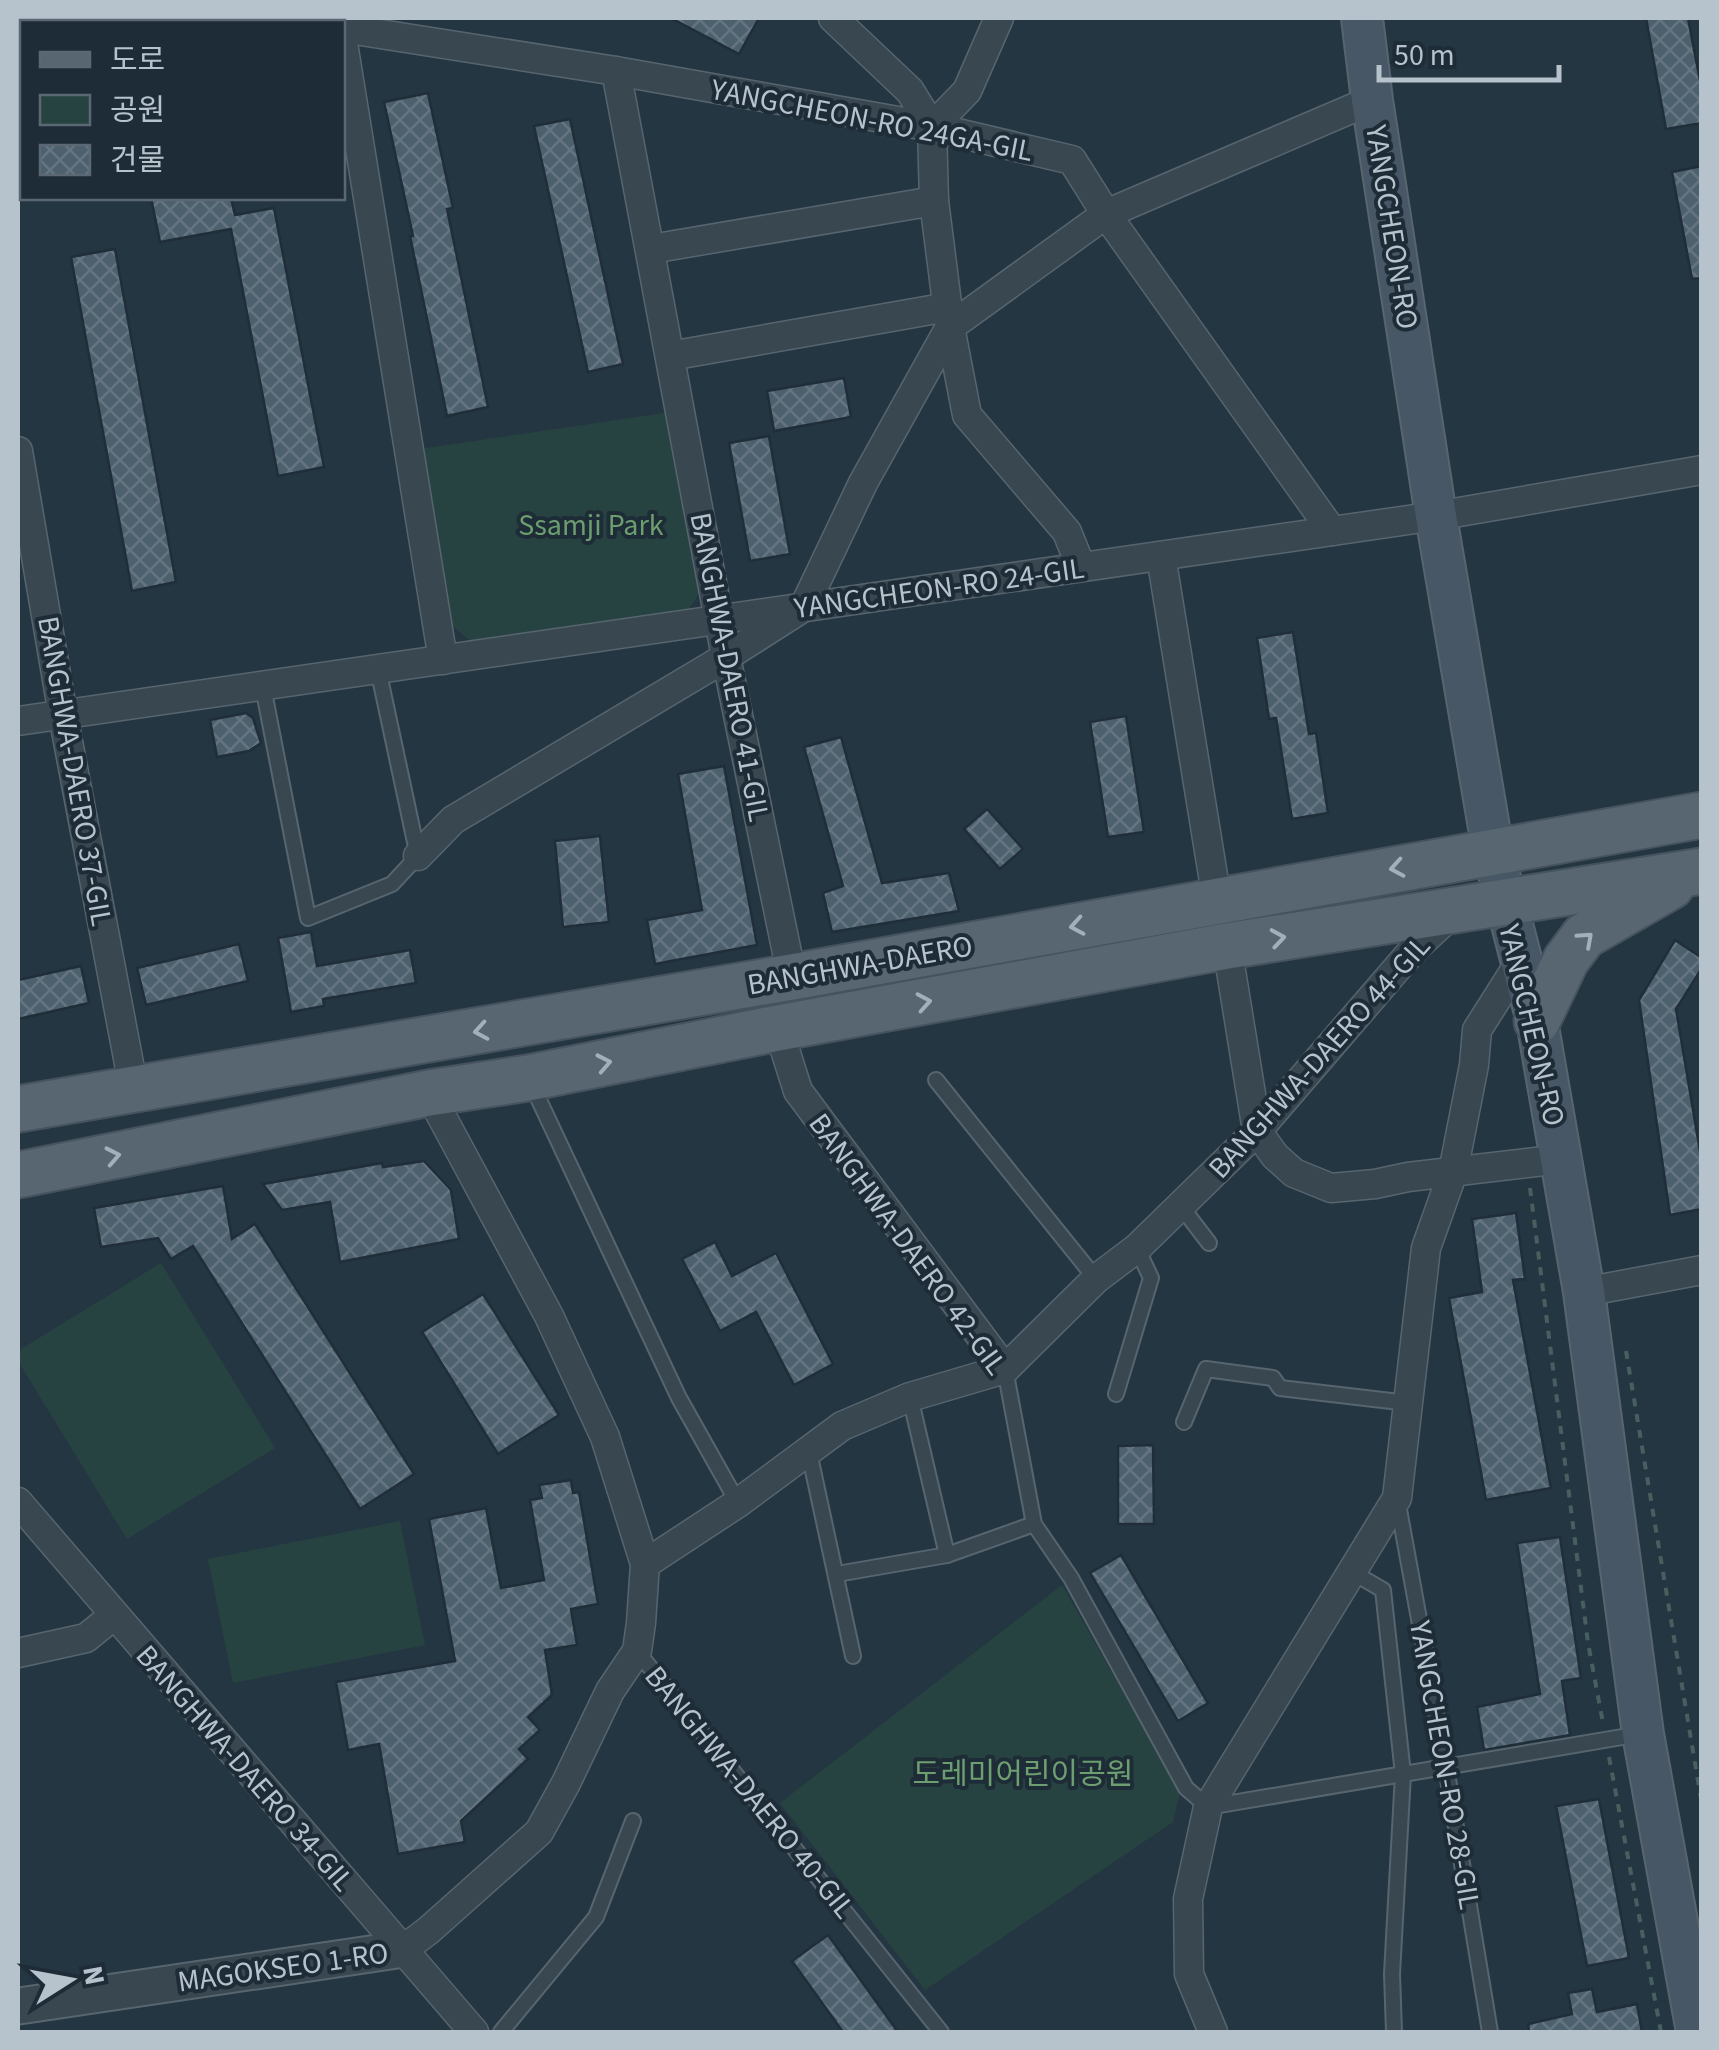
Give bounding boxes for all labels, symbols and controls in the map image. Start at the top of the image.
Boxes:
legend [20,20,345,200]
scale bar [1379,20,1559,82]
text: 50 m [1394,34,1455,77]
text: 도로 [110,39,165,82]
street label: YANGCHEON-RO 24GA-GIL [706,68,1037,173]
text: 공원 [110,89,165,132]
street label: YANGCHEON-RO [1354,121,1429,332]
text: 건물 [110,139,165,182]
park label: Ssamji Park [518,504,664,547]
street label: BANGHWA-DAERO 41-GIL [678,509,781,825]
street label: YANGCHEON-RO 24-GIL [790,547,1087,630]
street label: BANGHWA-DAERO 37-GIL [26,613,123,929]
one-way arrow [1388,857,1405,878]
one-way arrow [1068,915,1085,936]
street label: YANGCHEON-RO [1487,919,1576,1130]
street label: BANGHWA-DAERO [744,925,976,1006]
street label: BANGHWA-DAERO 44-GIL [1198,926,1440,1188]
one-way arrow [1270,928,1286,949]
one-way arrow [1575,933,1593,951]
one-way arrow [915,992,932,1013]
one-way arrow [473,1020,489,1041]
one-way arrow [596,1053,613,1074]
street label: BANGHWA-DAERO 42-GIL [798,1105,1017,1384]
one-way arrow [104,1146,121,1167]
street label: YANGCHEON-RO 28-GIL [1398,1616,1491,1913]
street label: BANGHWA-DAERO 34-GIL [125,1636,364,1901]
street label: BANGHWA-DAERO 40-GIL [634,1657,865,1928]
park label: 도레미어린이공원 [913,1753,1133,1796]
north arrow [20,1930,120,2030]
street label: MAGOKSEO 1-RO [175,1931,391,2004]
text: N [72,1962,115,1988]

